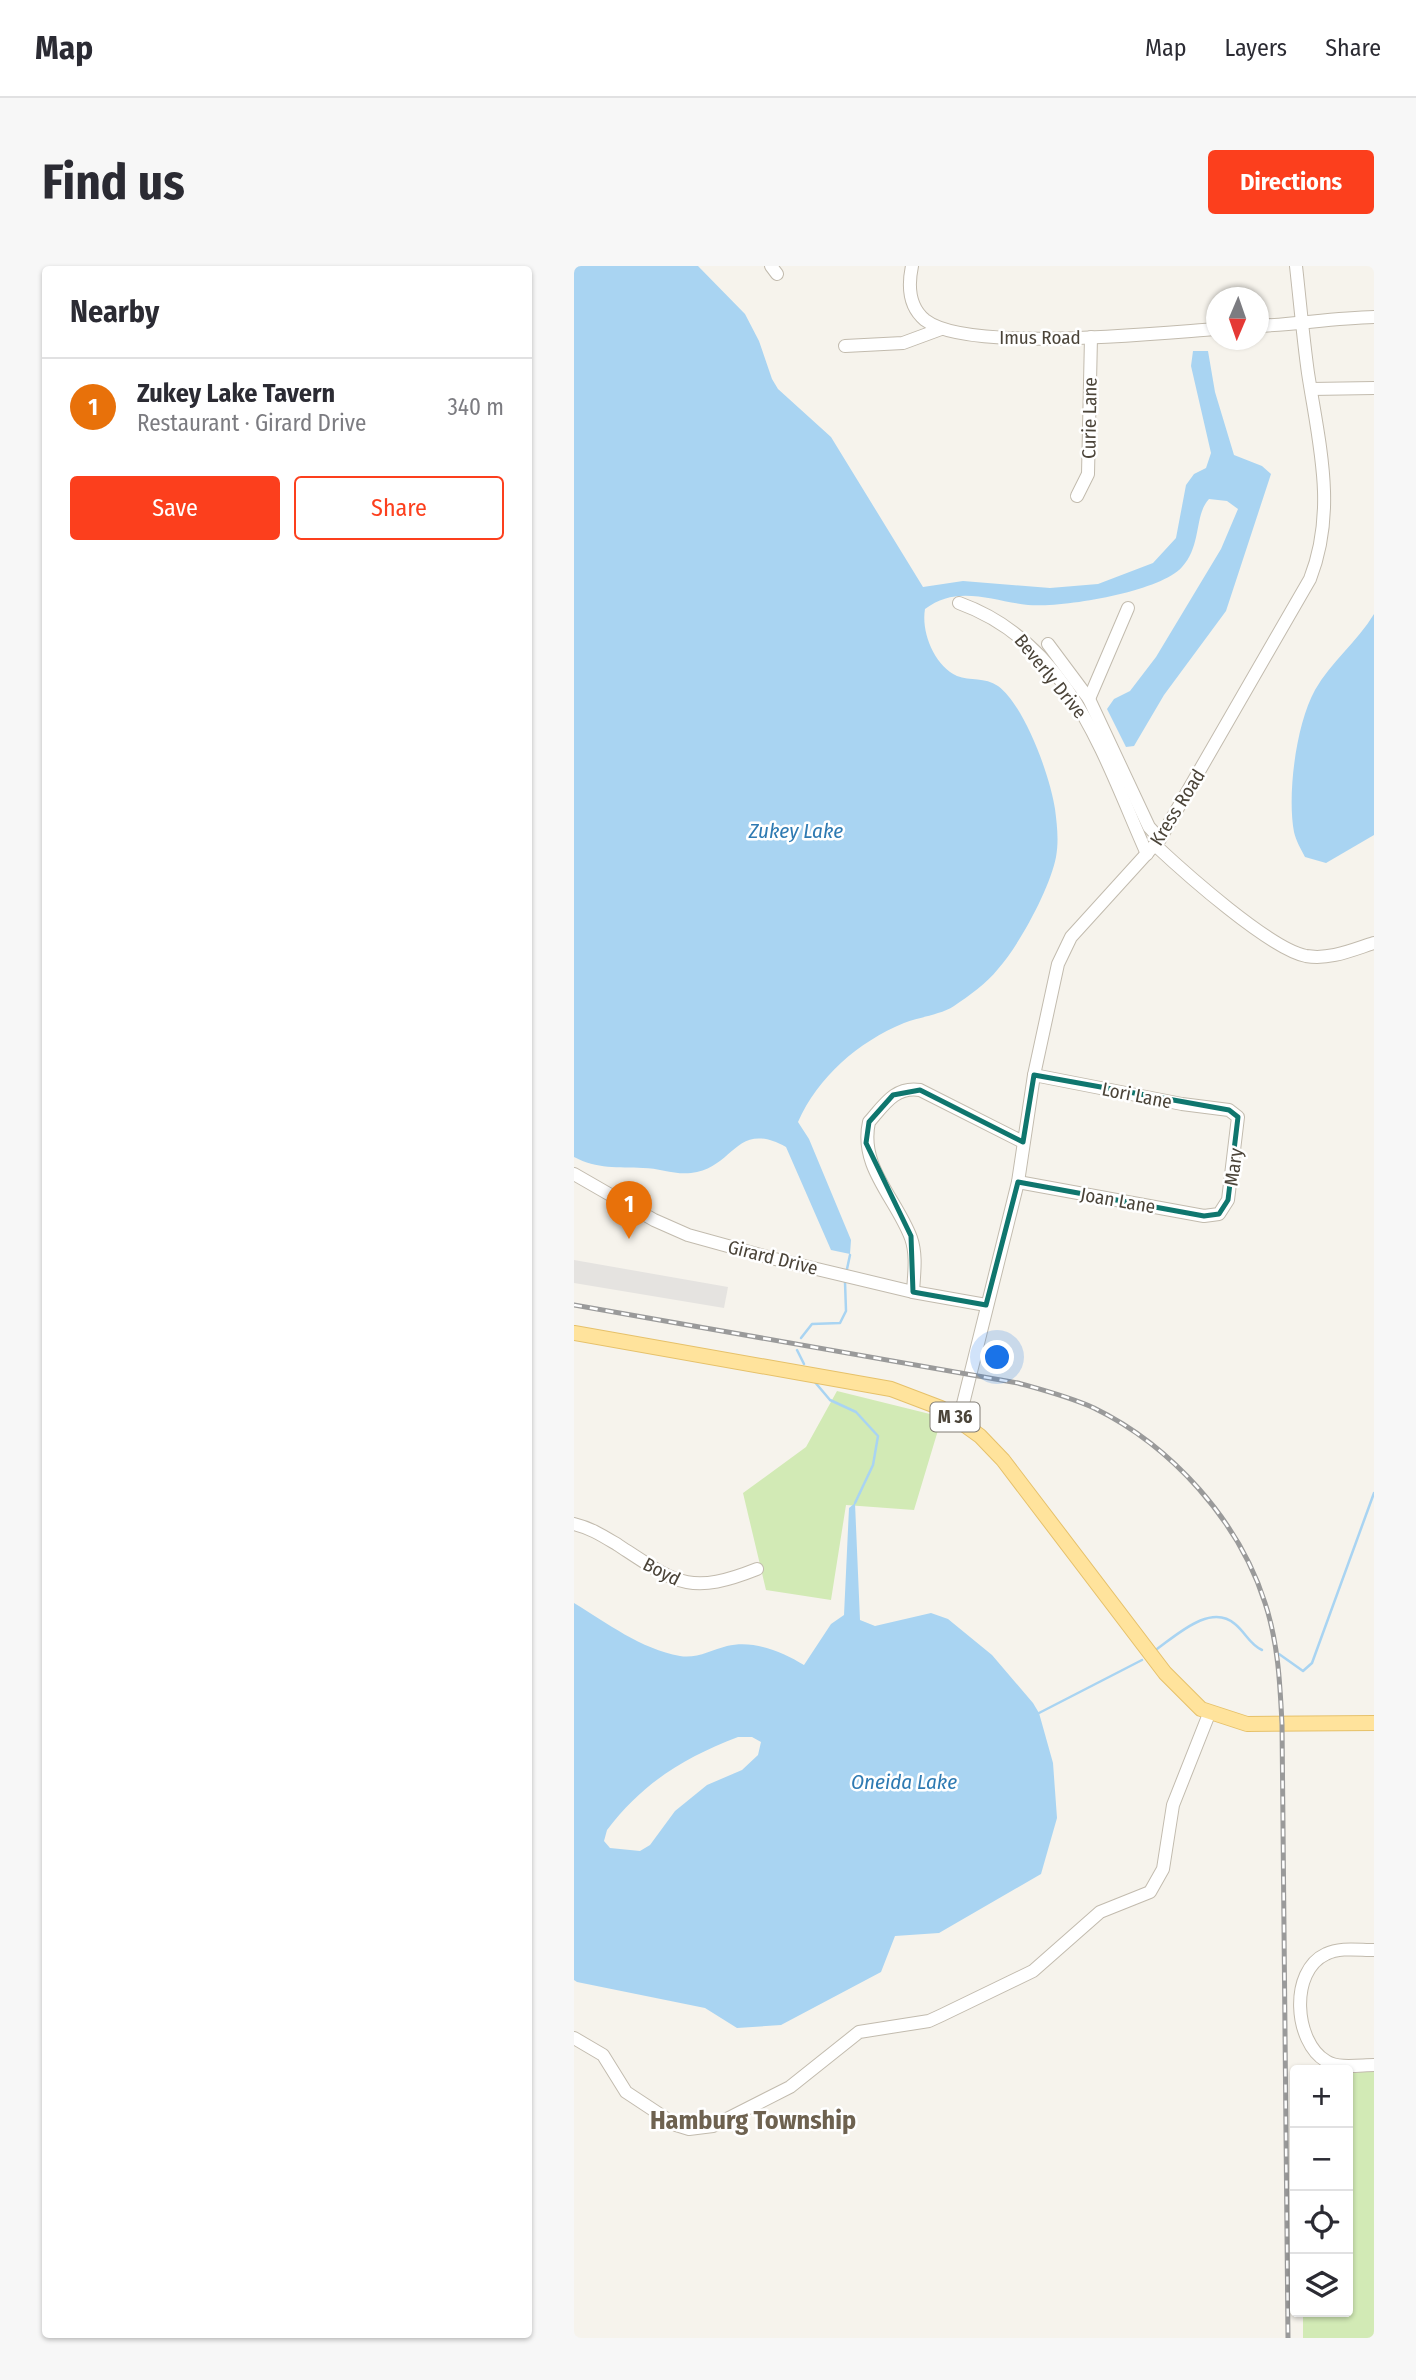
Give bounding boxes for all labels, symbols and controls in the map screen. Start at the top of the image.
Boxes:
text: Map [35,28,93,68]
text: Map [1145,34,1187,62]
text: Layers [1225,34,1287,62]
text: Share [1325,34,1381,62]
button: Directions [1208,150,1374,214]
text: Find us [42,153,185,212]
north arrow [1206,287,1269,350]
text: Nearby [70,294,159,330]
street label: Imus Road [999,326,1081,349]
street label: Curie Lane [1077,377,1102,459]
text: Zukey Lake Tavern [137,378,335,409]
text: 1 [88,393,98,421]
text: 340 m [448,393,504,421]
text: Restaurant · Girard Drive [137,409,366,437]
button: Save [70,476,280,540]
button: Share [294,476,504,540]
street label: Beverly Drive [1010,629,1092,723]
street label: Kress Road [1145,765,1210,850]
water label: Zukey Lake [748,818,843,844]
street label: Lori Lane [1100,1077,1174,1114]
street label: Mary [1219,1146,1248,1187]
pin: 1 [606,1181,652,1239]
street label: Joan Lane [1079,1183,1157,1218]
street label: Girard Drive [725,1235,820,1280]
your location [980,1340,1014,1374]
road number: M 36 [930,1402,980,1432]
street label: Boyd [639,1552,684,1591]
water label: Oneida Lake [851,1769,957,1795]
map controls [1290,2065,1353,2317]
button: + [1290,2065,1353,2128]
district label: Hamburg Township [650,2105,856,2136]
button: − [1290,2128,1353,2191]
button: locate [1290,2191,1353,2254]
button: layers [1290,2254,1353,2317]

